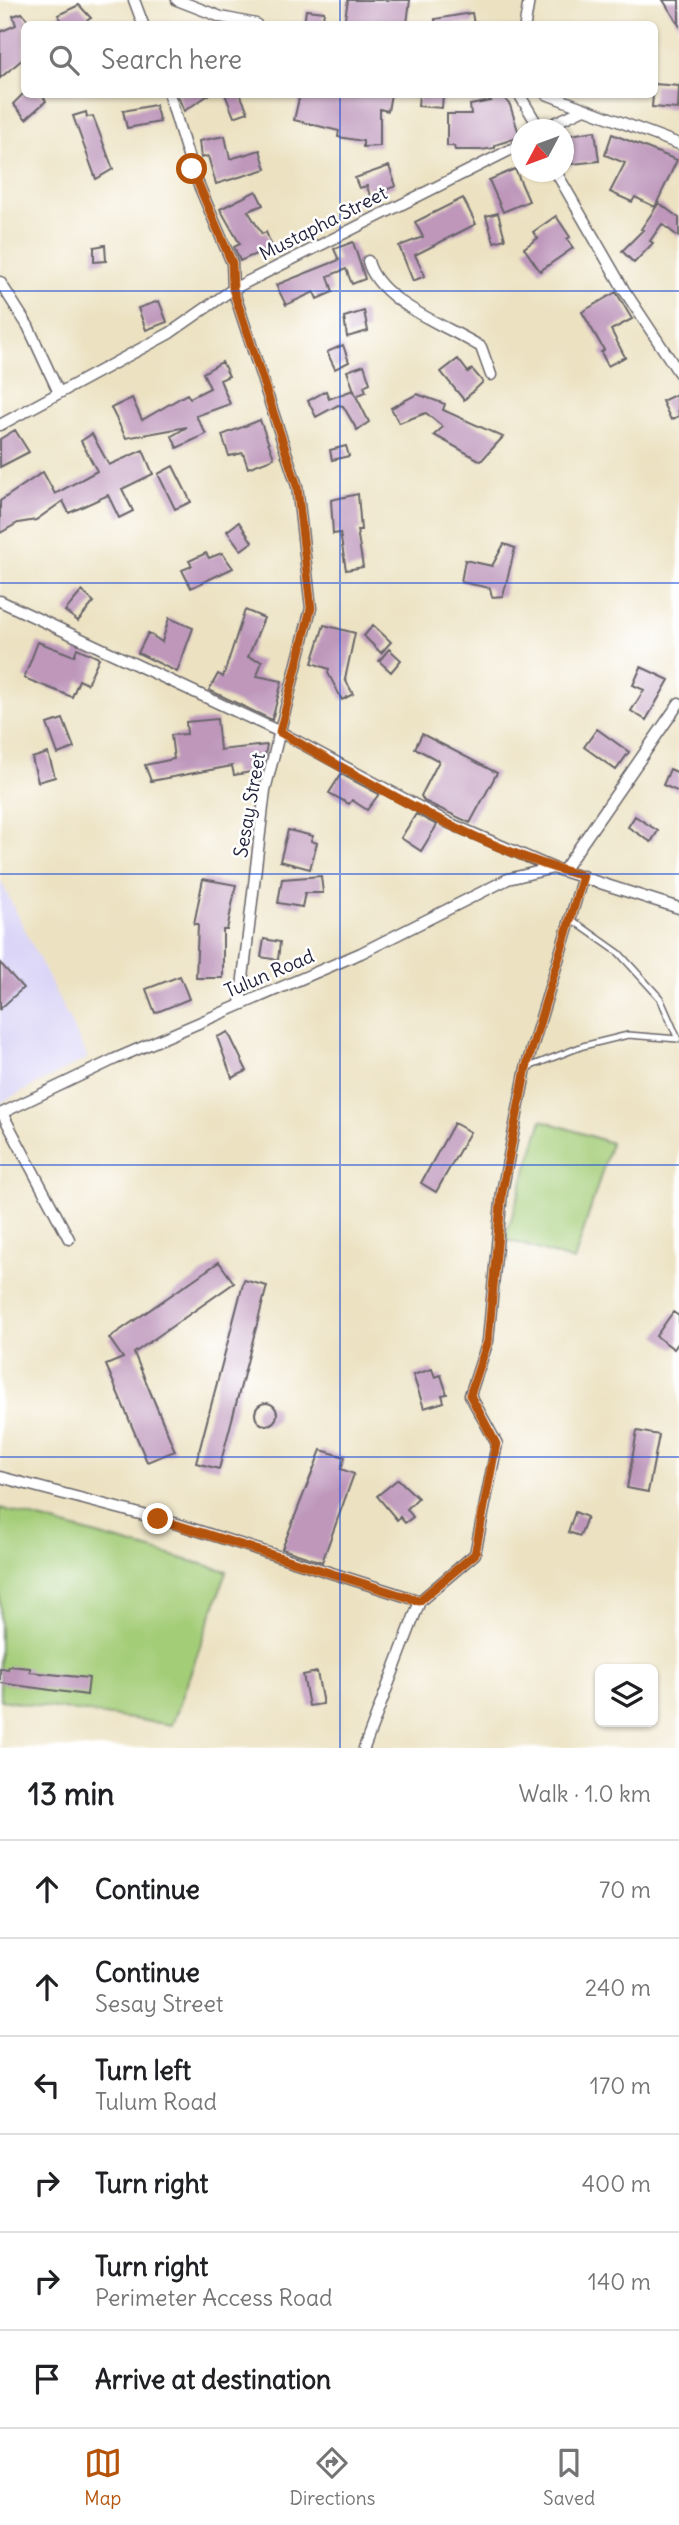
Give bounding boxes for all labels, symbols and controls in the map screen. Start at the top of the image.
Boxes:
search box [21,21,658,98]
icon: search [45,41,83,79]
text: Search here [101,43,242,76]
north arrow [511,119,574,182]
route start [176,153,207,184]
street label: Mustapha Street [255,180,391,266]
street label: Sesay Street [228,751,270,859]
street label: Tulun Road [221,943,317,1003]
route end [142,1503,173,1534]
map controls [595,1664,658,1727]
button: layers [595,1664,658,1727]
text: 13 min [28,1775,115,1813]
text: Walk · 1.0 km [518,1779,651,1808]
icon: ahead [28,1870,66,1908]
text: Continue [95,1873,200,1906]
text: 70 m [599,1875,651,1904]
text: Continue [95,1956,200,1989]
icon: ahead [28,1968,66,2006]
text: 240 m [585,1973,651,2002]
text: Sesay Street [95,1989,224,2018]
text: Turn left [95,2054,191,2087]
icon: left [28,2066,66,2104]
text: 170 m [590,2071,651,2100]
text: Tulum Road [95,2087,217,2116]
icon: right [28,2164,66,2202]
text: Turn right [95,2167,208,2200]
text: 400 m [582,2169,651,2198]
text: Turn right [95,2250,208,2283]
icon: right [28,2262,66,2300]
text: 140 m [588,2267,651,2296]
text: Perimeter Access Road [95,2283,333,2312]
icon: arrive [28,2360,66,2398]
text: Arrive at destination [95,2363,331,2396]
tab: Map [84,2444,122,2510]
tab: Directions [290,2444,375,2510]
tab: Saved [543,2444,595,2510]

